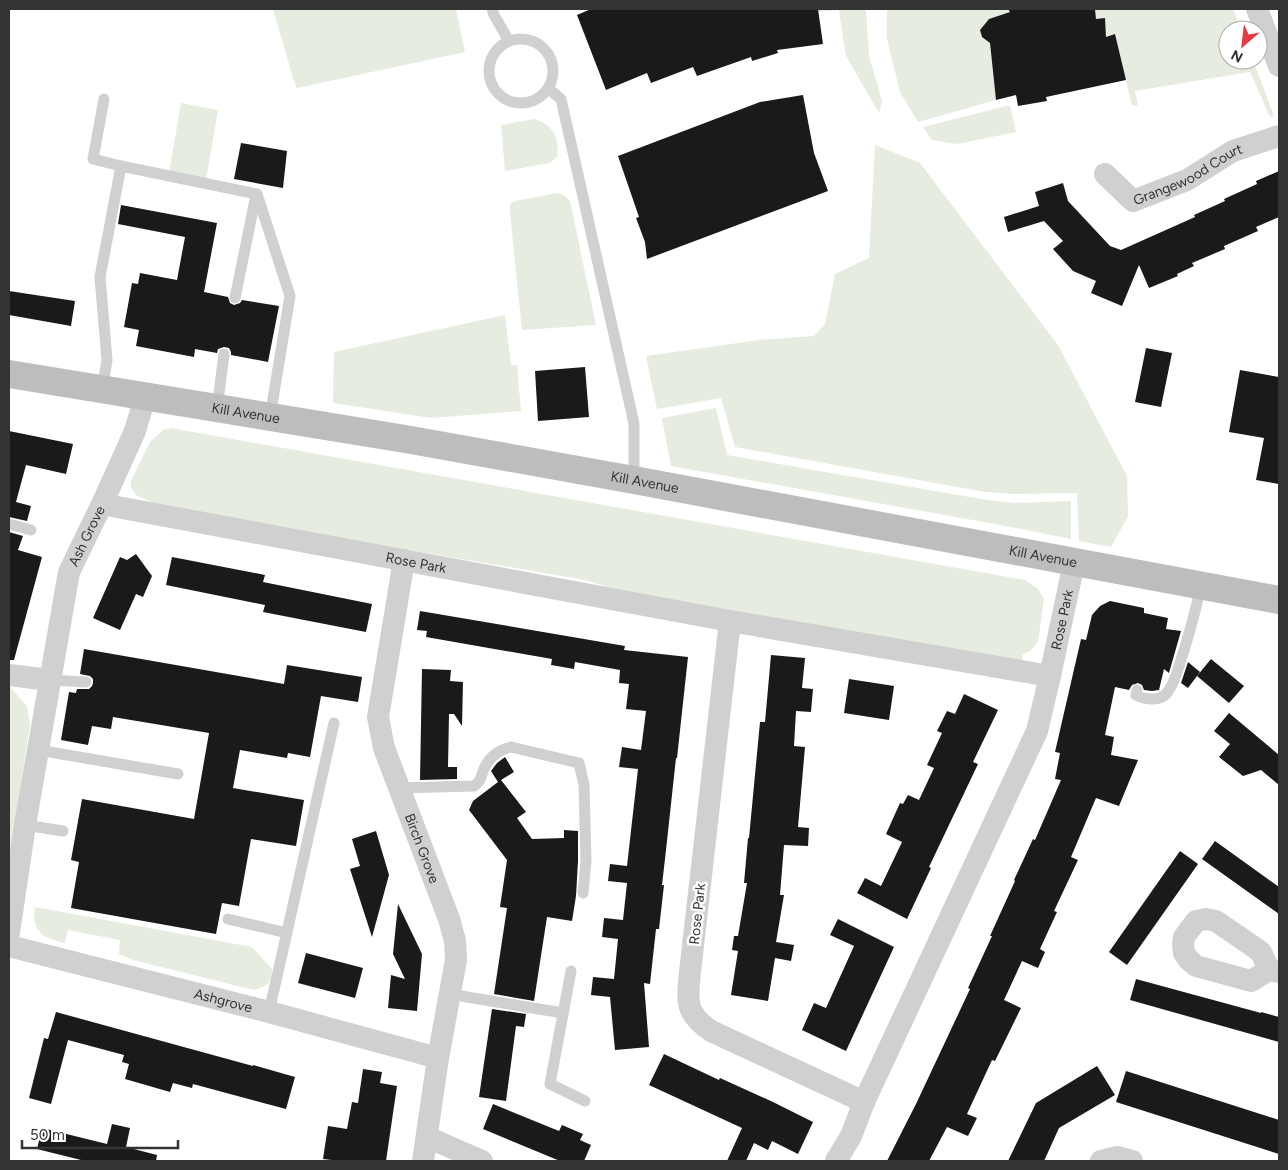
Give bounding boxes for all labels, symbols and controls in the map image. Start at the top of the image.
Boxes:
north arrow [1218,20,1268,70]
text: N [1228,46,1246,66]
street label: Grangewood Court [1131,141,1245,209]
street label: Kill Avenue [210,399,281,427]
street label: Kill Avenue [609,468,681,497]
street label: Ash Grove [65,503,109,569]
street label: Kill Avenue [1008,542,1079,571]
street label: Rose Park [384,549,448,577]
street label: Rose Park [1048,588,1077,651]
street label: Birch Grove [401,811,443,886]
street label: Rose Park [686,883,709,945]
street label: Ashgrove [192,985,254,1017]
scale bar [22,1118,179,1150]
text: 50 m [30,1126,65,1144]

